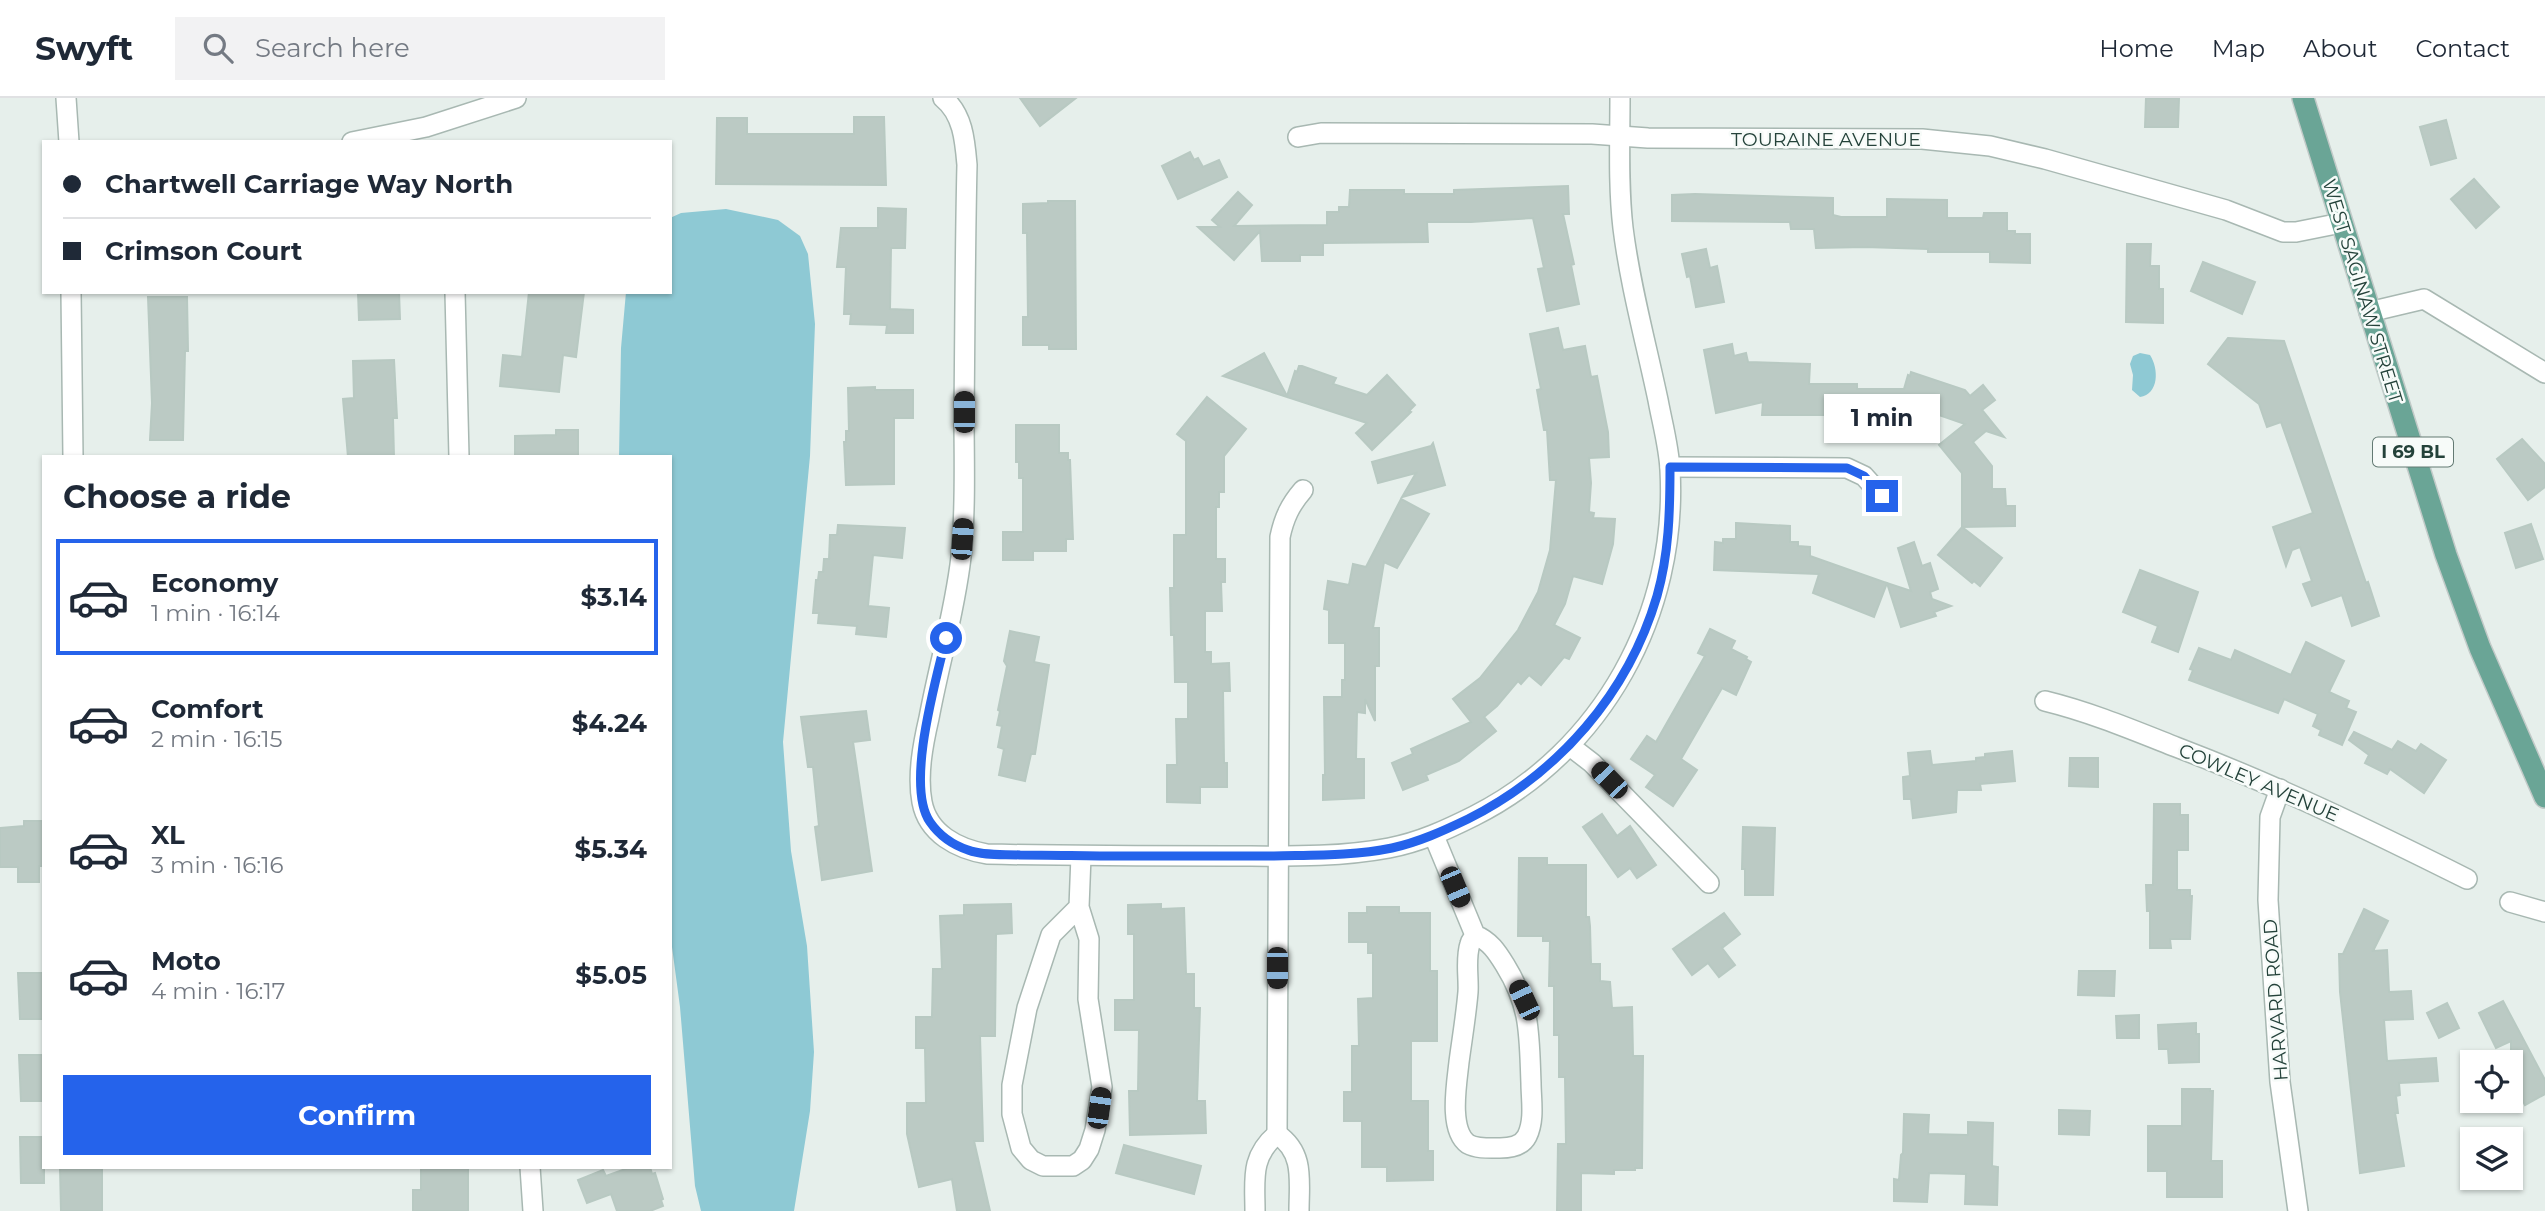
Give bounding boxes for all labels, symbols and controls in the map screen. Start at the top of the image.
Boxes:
search box [175,17,665,80]
text: Swyft [35,28,133,68]
icon: search [199,29,237,67]
text: Search here [255,32,410,64]
text: Home [2099,34,2174,63]
text: Map [2212,34,2265,63]
text: About [2303,34,2377,63]
text: Contact [2415,34,2510,63]
street label: TOURAINE AVENUE [1731,128,1921,151]
text: Chartwell Carriage Way North [105,168,513,200]
street label: WEST SAGINAW STREET [2317,176,2408,406]
text: Crimson Court [105,235,302,267]
car [954,391,975,433]
callout: 1 min [1824,394,1940,444]
text: 1 min [1851,404,1913,432]
road number: I 69 BL [2373,438,2453,466]
text: Choose a ride [63,477,291,516]
route end [1866,480,1898,512]
car [951,517,974,561]
icon: car [67,566,130,629]
text: Economy [151,567,278,599]
text: $3.14 [581,581,647,613]
text: 1 min · 16:14 [151,599,280,627]
route start [930,622,962,654]
icon: car [67,692,130,755]
text: Comfort [151,693,263,725]
text: $4.24 [572,707,647,739]
text: 2 min · 16:15 [151,725,283,753]
street label: COWLEY AVENUE [2175,738,2342,827]
car [1587,758,1632,802]
icon: car [67,818,130,881]
text: XL [151,819,185,851]
text: $5.34 [575,833,647,865]
text: 3 min · 16:16 [151,851,283,879]
car [1438,864,1473,910]
street label: HARVARD ROAD [2258,918,2293,1082]
icon: car [67,944,130,1007]
text: Moto [151,945,221,977]
car [1267,947,1288,989]
text: $5.05 [575,959,647,991]
text: 4 min · 16:17 [151,977,285,1005]
car [1506,977,1543,1023]
map controls [2460,1050,2523,1190]
button: locate [2460,1050,2523,1113]
button: Confirm [63,1075,651,1155]
car [1086,1086,1113,1130]
button: layers [2460,1127,2523,1190]

